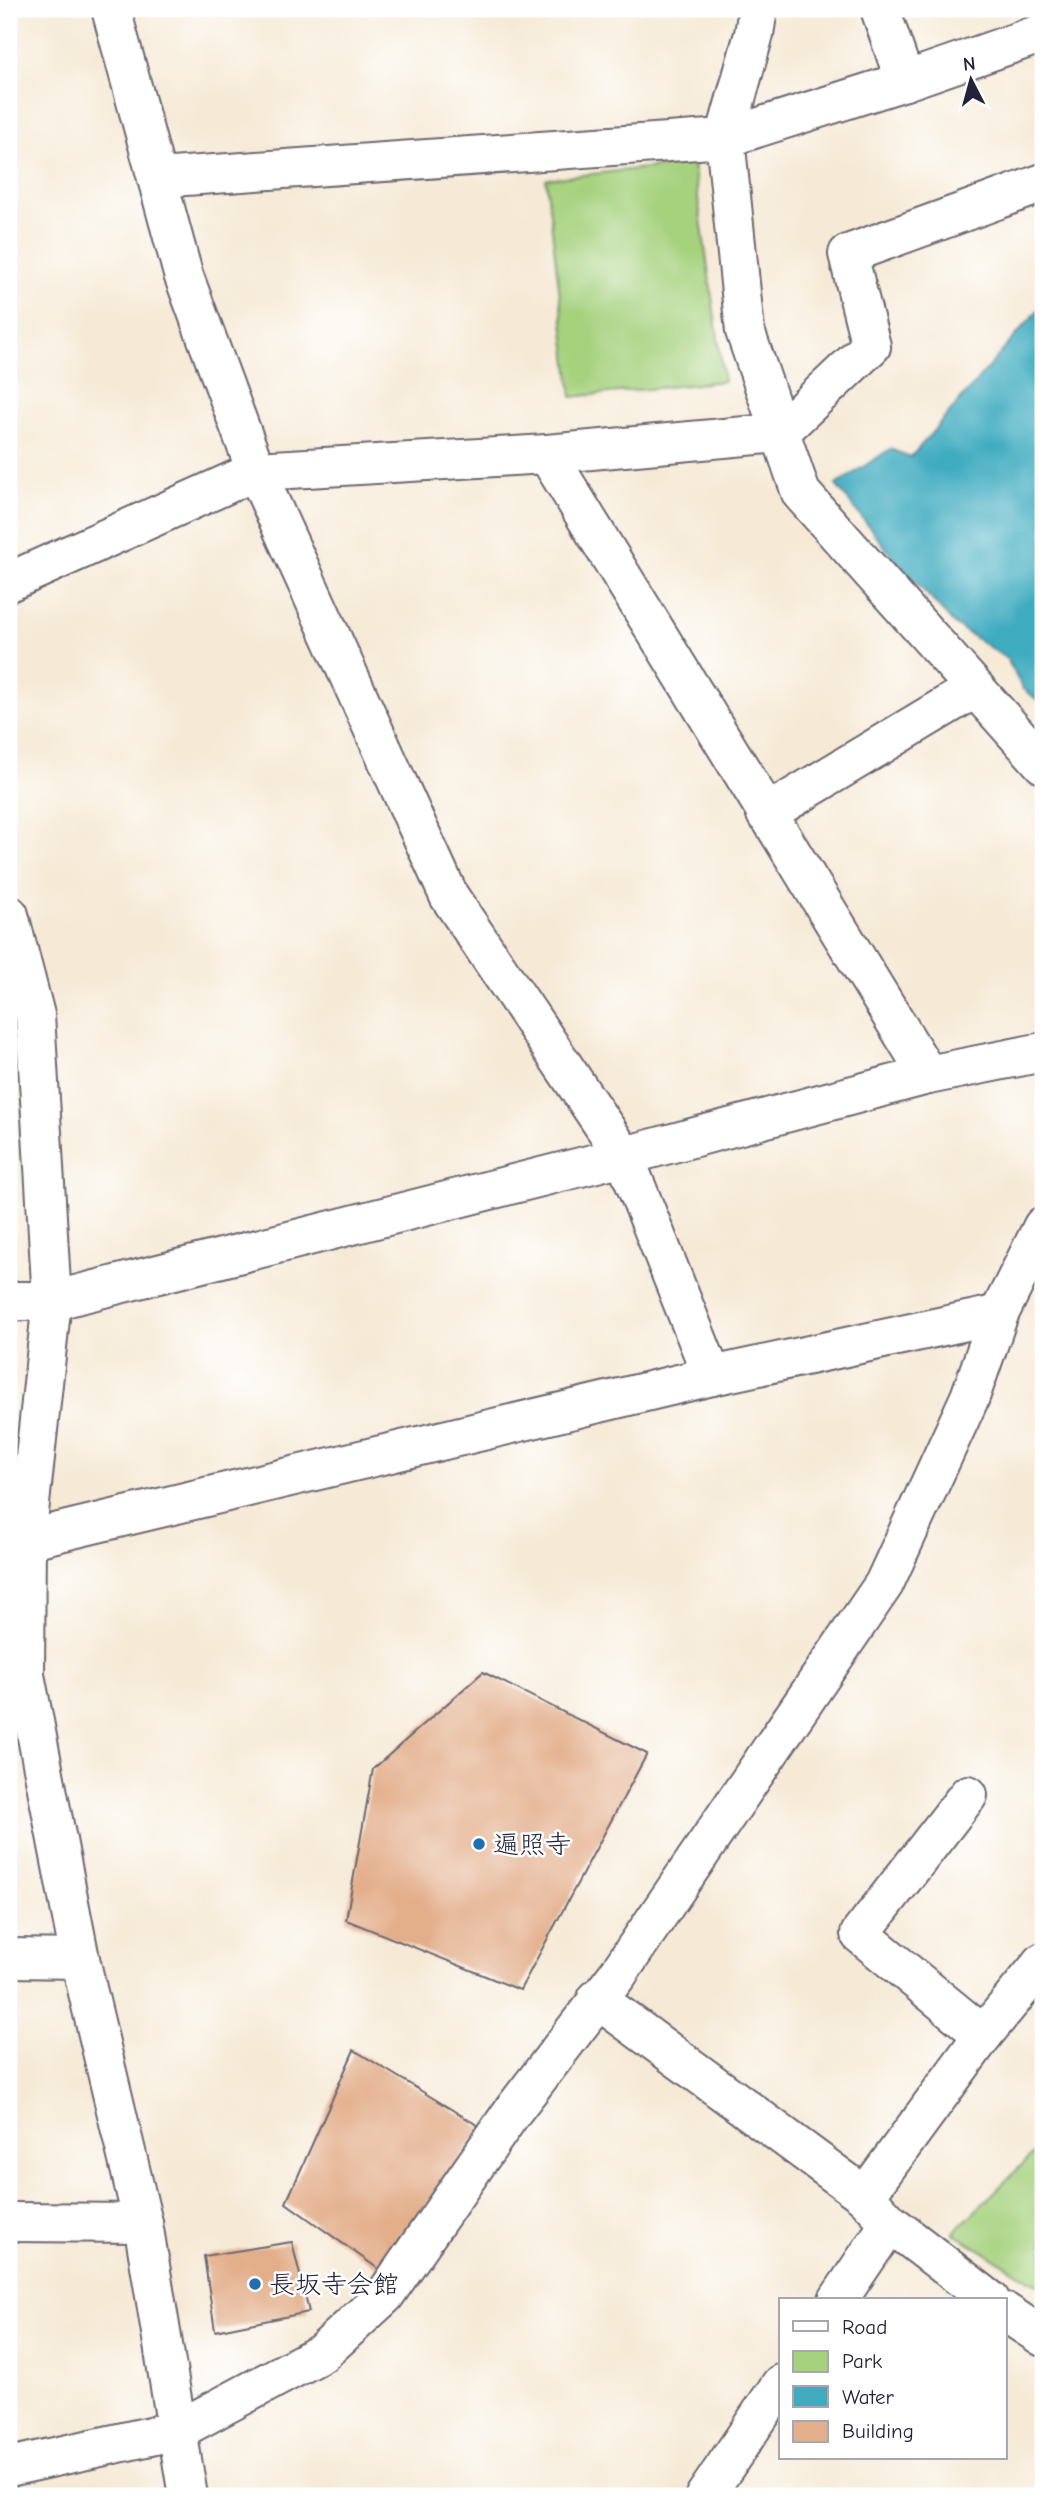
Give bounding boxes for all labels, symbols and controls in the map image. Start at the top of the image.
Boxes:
north arrow [936,46,1006,116]
text: N [962,53,977,76]
place label: 遍照寺 [493,1830,571,1860]
marker: 遍照寺 [471,1836,487,1852]
place label: 長坂寺会館 [269,2270,399,2300]
marker: 長坂寺会館 [247,2276,263,2292]
legend [779,2298,1006,2460]
text: Road [842,2315,887,2339]
text: Park [842,2349,882,2373]
text: Water [842,2385,895,2409]
text: Building [842,2419,914,2443]

